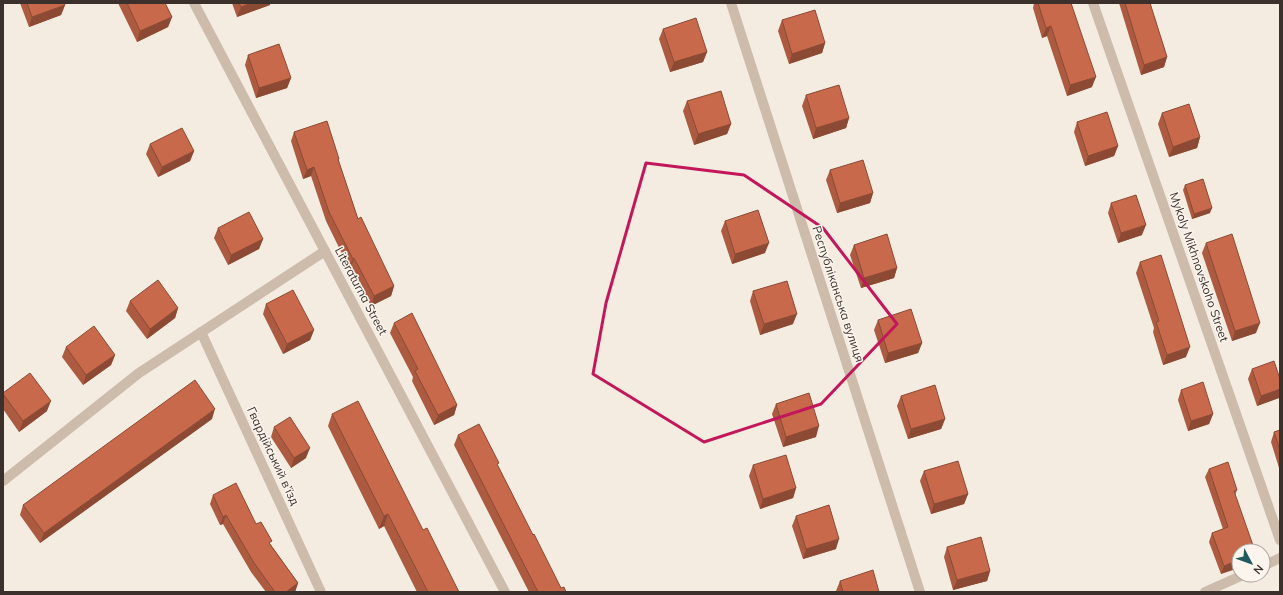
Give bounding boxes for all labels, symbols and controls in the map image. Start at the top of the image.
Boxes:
street label: Mykoly Mikhnovskoho Street [1167,190,1232,344]
street label: Республіканська вулиця [809,224,868,364]
street label: Literaturna Street [332,244,391,337]
street label: Гвардійський в’їзд [244,404,303,507]
north arrow [1231,543,1271,583]
text: N [1251,562,1267,577]

